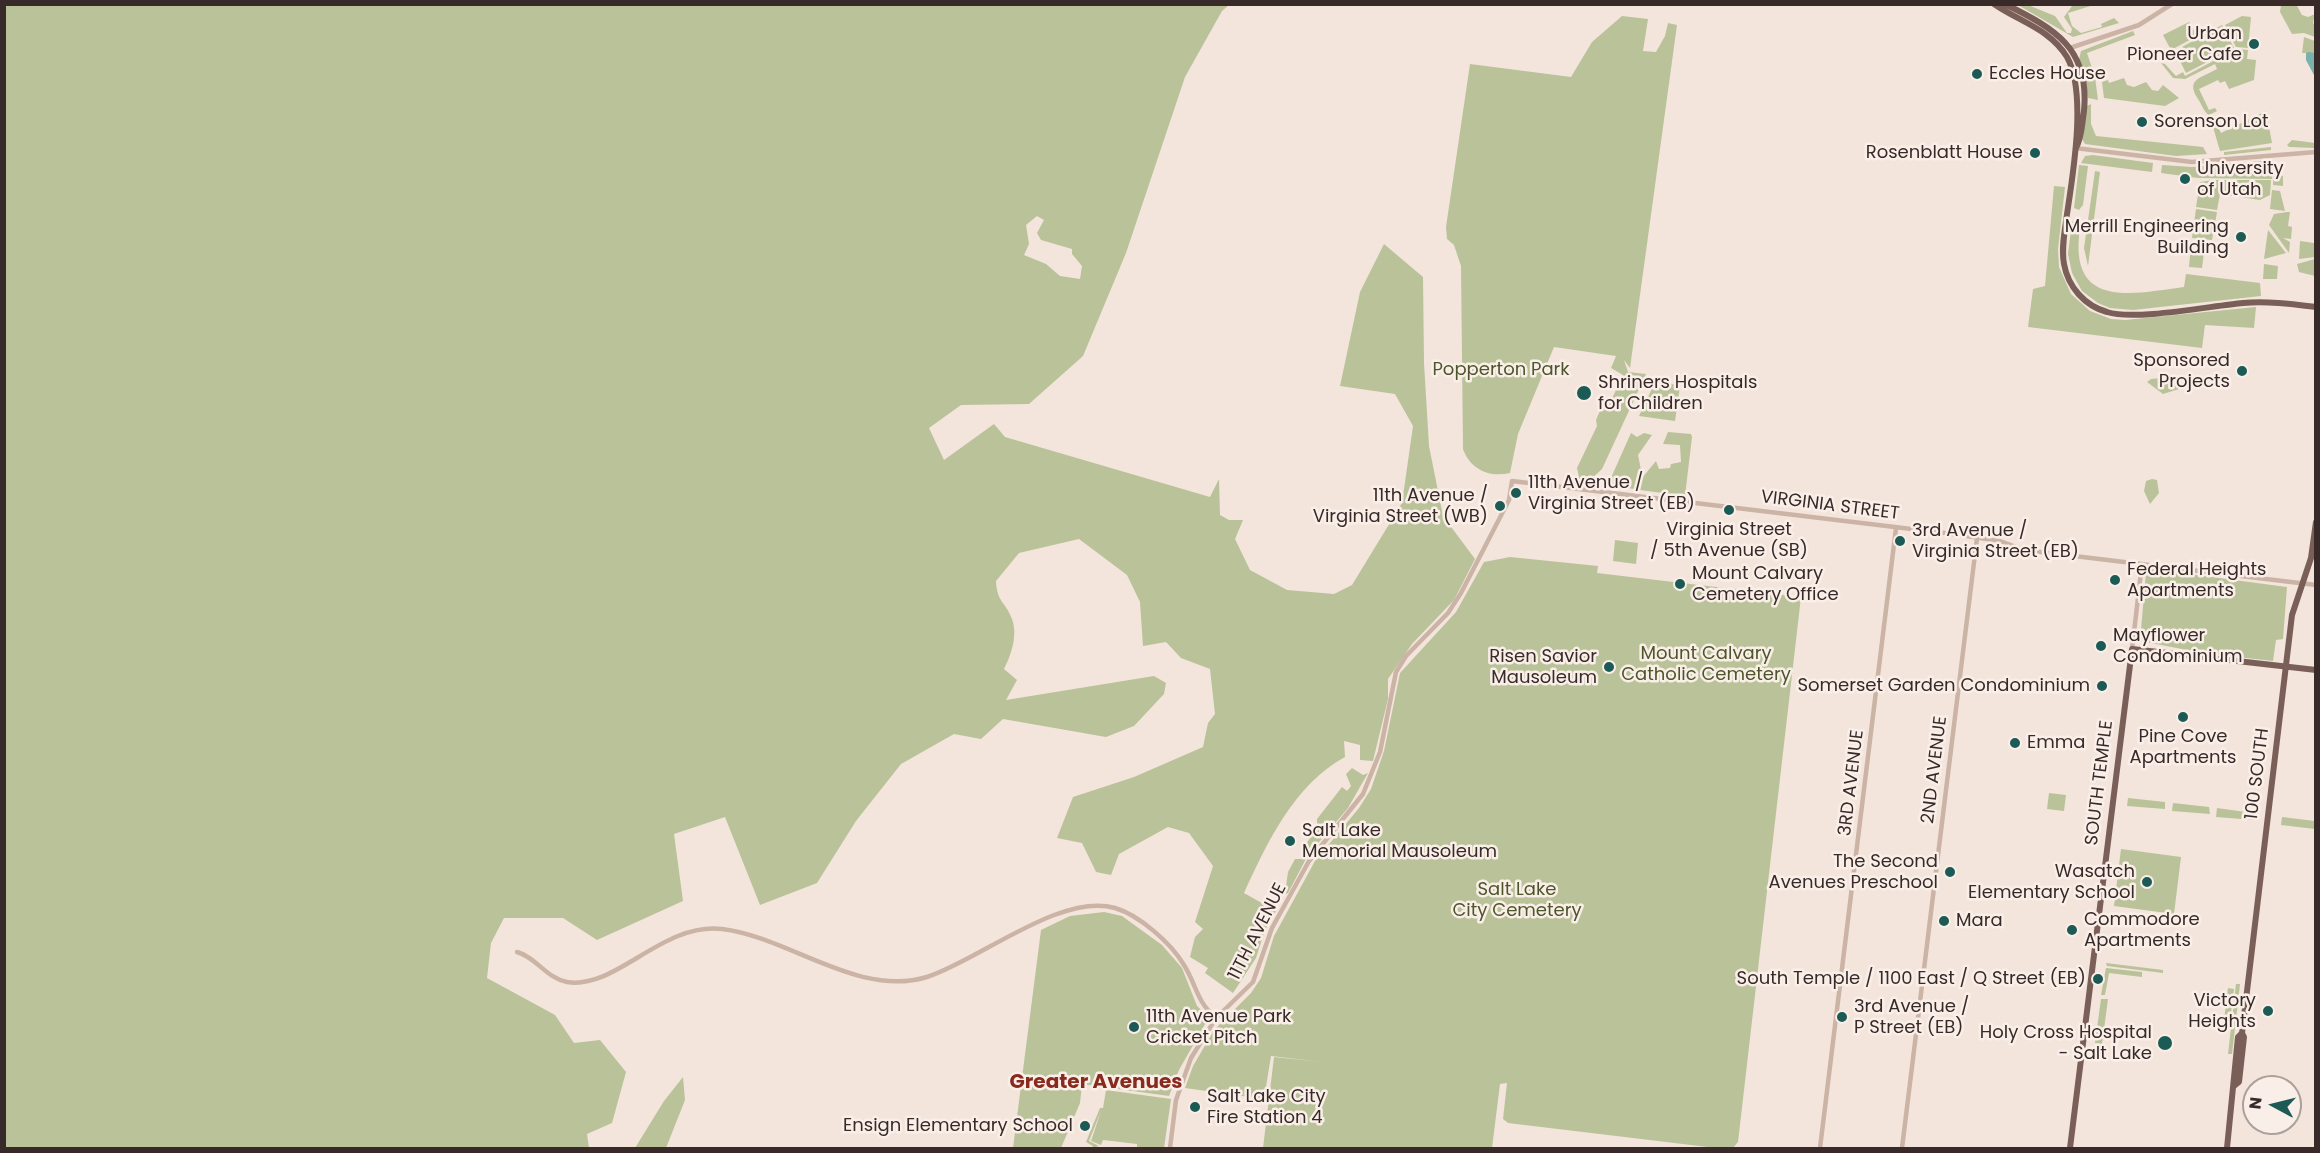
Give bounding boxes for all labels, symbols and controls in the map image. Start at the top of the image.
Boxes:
place label: Urban Pioneer Cafe [2127,23,2242,66]
marker: Urban Pioneer Cafe [2247,37,2261,51]
place label: Eccles House [1989,63,2106,85]
marker: Eccles House [1970,67,1984,81]
place label: Sorenson Lot [2154,111,2269,133]
marker: Sorenson Lot [2135,115,2149,129]
place label: Rosenblatt House [1866,142,2023,164]
marker: Rosenblatt House [2028,146,2042,160]
place label: University of Utah [2197,158,2284,201]
marker: University of Utah [2178,172,2192,186]
place label: Merrill Engineering Building [2065,216,2229,258]
marker: Merrill Engineering Building [2234,230,2248,244]
place label: Sponsored Projects [2133,350,2230,392]
park label: Popperton Park [1432,359,1570,381]
marker: Sponsored Projects [2235,364,2249,378]
place label: Shriners Hospitals for Children [1598,372,1757,415]
marker: Shriners Hospitals for Children [1575,384,1593,402]
place label: 11th Avenue / Virginia Street (EB) [1528,472,1695,514]
place label: 11th Avenue / Virginia Street (WB) [1313,485,1488,528]
marker: 11th Avenue / Virginia Street (EB) [1509,486,1523,500]
street label: VIRGINIA STREET [1759,487,1901,525]
marker: 11th Avenue / Virginia Street (WB) [1493,499,1507,513]
marker: Virginia Street / 5th Avenue (SB) [1722,503,1736,517]
place label: Virginia Street / 5th Avenue (SB) [1650,519,1808,562]
place label: 3rd Avenue / Virginia Street (EB) [1912,520,2079,562]
marker: 3rd Avenue / Virginia Street (EB) [1893,534,1907,548]
place label: Federal Heights Apartments [2127,559,2266,602]
place label: Mount Calvary Cemetery Office [1692,563,1839,606]
marker: Federal Heights Apartments [2108,573,2122,587]
marker: Mount Calvary Cemetery Office [1673,577,1687,591]
place label: Mayflower Condominium [2113,625,2243,668]
marker: Mayflower Condominium [2094,639,2108,653]
park label: Mount Calvary Catholic Cemetery [1621,643,1791,686]
place label: Risen Savior Mausoleum [1489,646,1597,688]
marker: Risen Savior Mausoleum [1602,660,1616,674]
place label: Somerset Garden Condominium [1797,675,2090,697]
marker: Somerset Garden Condominium [2095,679,2109,693]
marker: Pine Cove Apartments [2176,710,2190,724]
street label: 2ND AVENUE [1918,715,1952,825]
street label: SOUTH TEMPLE [2082,719,2118,847]
place label: Pine Cove Apartments [2130,726,2236,768]
street label: 100 SOUTH [2242,727,2274,821]
street label: 3RD AVENUE [1835,729,1869,837]
place label: Emma [2027,732,2085,754]
marker: Emma [2008,736,2022,750]
place label: Salt Lake Memorial Mausoleum [1302,820,1497,862]
marker: Salt Lake Memorial Mausoleum [1283,834,1297,848]
place label: The Second Avenues Preschool [1769,851,1938,894]
place label: Wasatch Elementary School [1968,861,2135,904]
marker: The Second Avenues Preschool [1943,865,1957,879]
marker: Wasatch Elementary School [2140,875,2154,889]
park label: Salt Lake City Cemetery [1452,879,1582,922]
street label: 11TH AVENUE [1224,880,1292,984]
place label: Commodore Apartments [2084,909,2200,952]
place label: Mara [1956,910,2003,932]
marker: Mara [1937,914,1951,928]
marker: Commodore Apartments [2065,923,2079,937]
place label: South Temple / 1100 East / Q Street (EB) [1737,968,2086,990]
marker: South Temple / 1100 East / Q Street (EB) [2091,972,2105,986]
place label: Victory Heights [2188,990,2256,1032]
place label: 3rd Avenue / P Street (EB) [1854,996,1969,1038]
marker: Victory Heights [2261,1004,2275,1018]
place label: 11th Avenue Park Cricket Pitch [1146,1006,1291,1048]
marker: 3rd Avenue / P Street (EB) [1835,1010,1849,1024]
marker: 11th Avenue Park Cricket Pitch [1127,1020,1141,1034]
place label: Holy Cross Hospital - Salt Lake [1980,1022,2152,1064]
marker: Holy Cross Hospital - Salt Lake [2156,1034,2174,1052]
district label: Greater Avenues [1010,1071,1182,1095]
north arrow [2242,1075,2302,1135]
place label: Salt Lake City Fire Station 4 [1207,1086,1326,1128]
text: N [2243,1096,2268,1110]
marker: Salt Lake City Fire Station 4 [1188,1100,1202,1114]
place label: Ensign Elementary School [843,1115,1073,1137]
marker: Ensign Elementary School [1078,1119,1092,1133]

